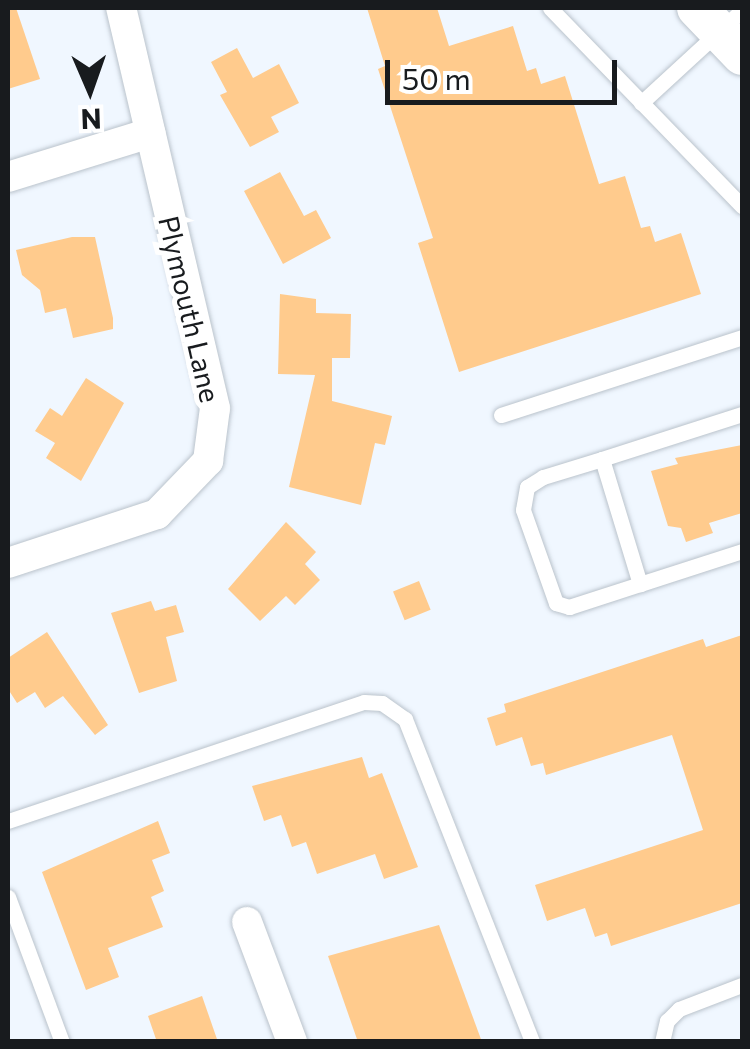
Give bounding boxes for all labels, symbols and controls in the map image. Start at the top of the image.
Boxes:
north arrow [40,40,140,140]
scale bar [390,40,622,102]
text: 50 m [402,59,471,96]
text: N [80,103,102,137]
street label: Plymouth Lane [152,212,228,406]

